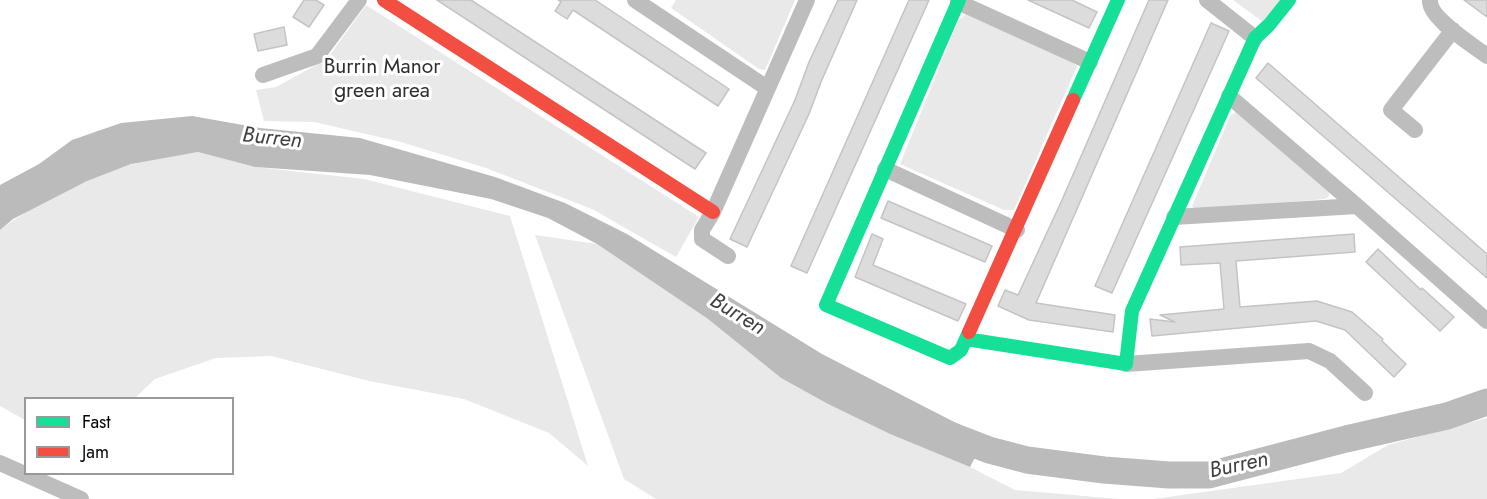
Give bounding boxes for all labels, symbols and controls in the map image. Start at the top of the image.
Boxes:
park label: Burrin Manor green area [324,55,440,105]
water label: Burren [241,123,303,155]
water label: Burren [705,288,769,342]
legend [24,397,234,475]
text: Fast [82,409,111,435]
text: Jam [82,439,109,465]
water label: Burren [1207,447,1271,485]

